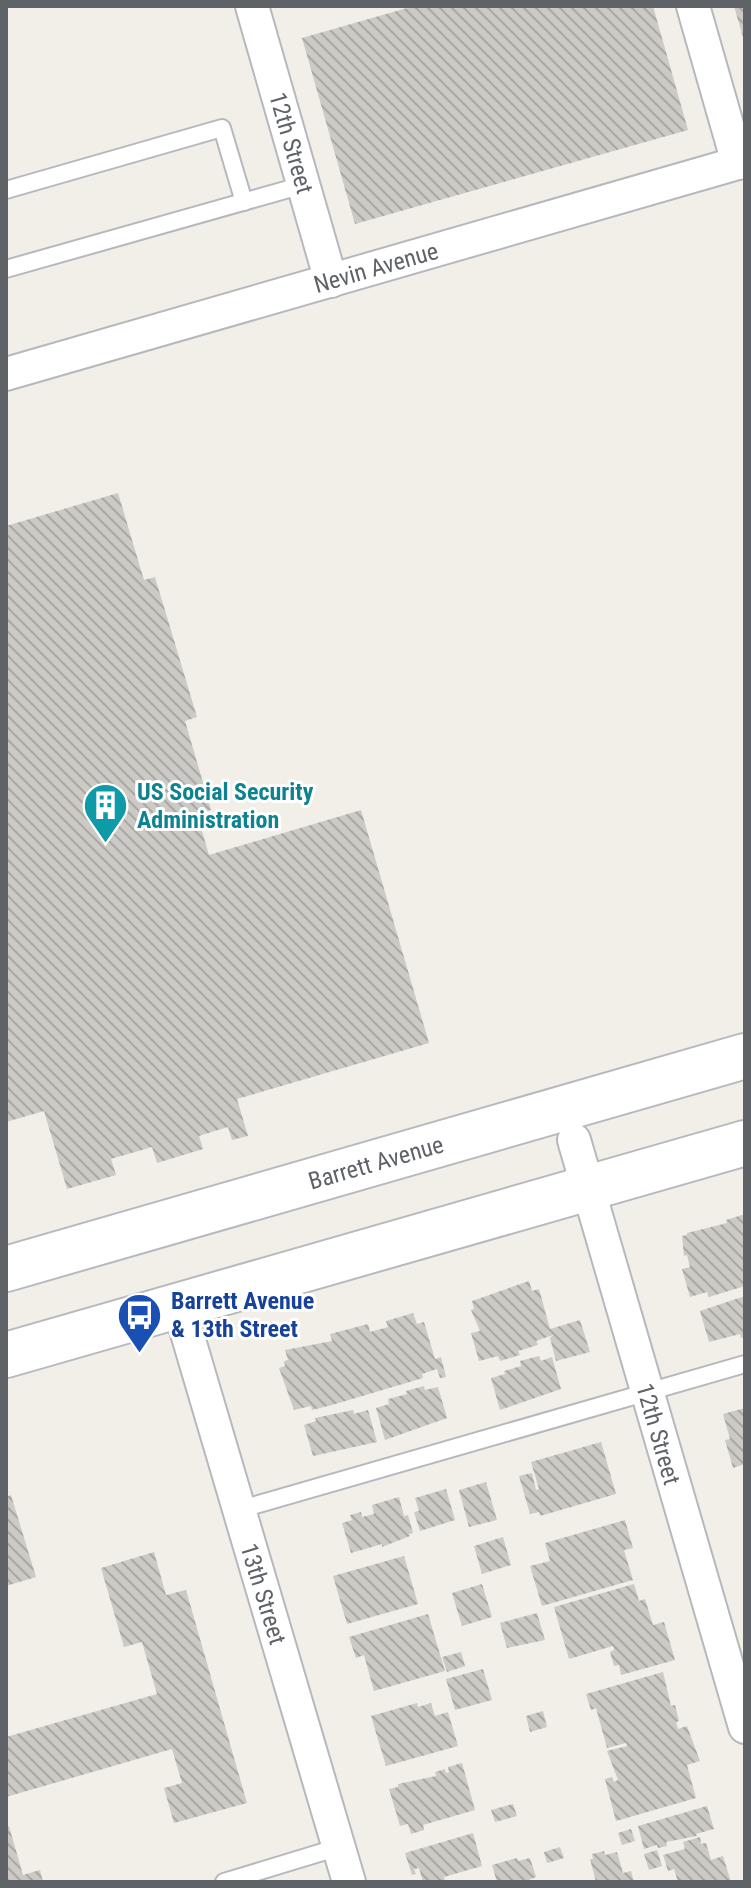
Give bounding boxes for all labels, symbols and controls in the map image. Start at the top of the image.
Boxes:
street label: 12th Street [263,89,319,197]
street label: Nevin Avenue [311,237,441,299]
place label: US Social Security Administration [137,778,314,834]
building icon: US Social Security Administration [82,782,130,845]
street label: Barrett Avenue [305,1130,447,1196]
place label: Barrett Avenue & 13th Street [171,1287,314,1343]
bus stop icon: Barrett Avenue & 13th Street [116,1291,164,1354]
street label: 12th Street [630,1380,686,1488]
street label: 13th Street [234,1540,292,1648]

